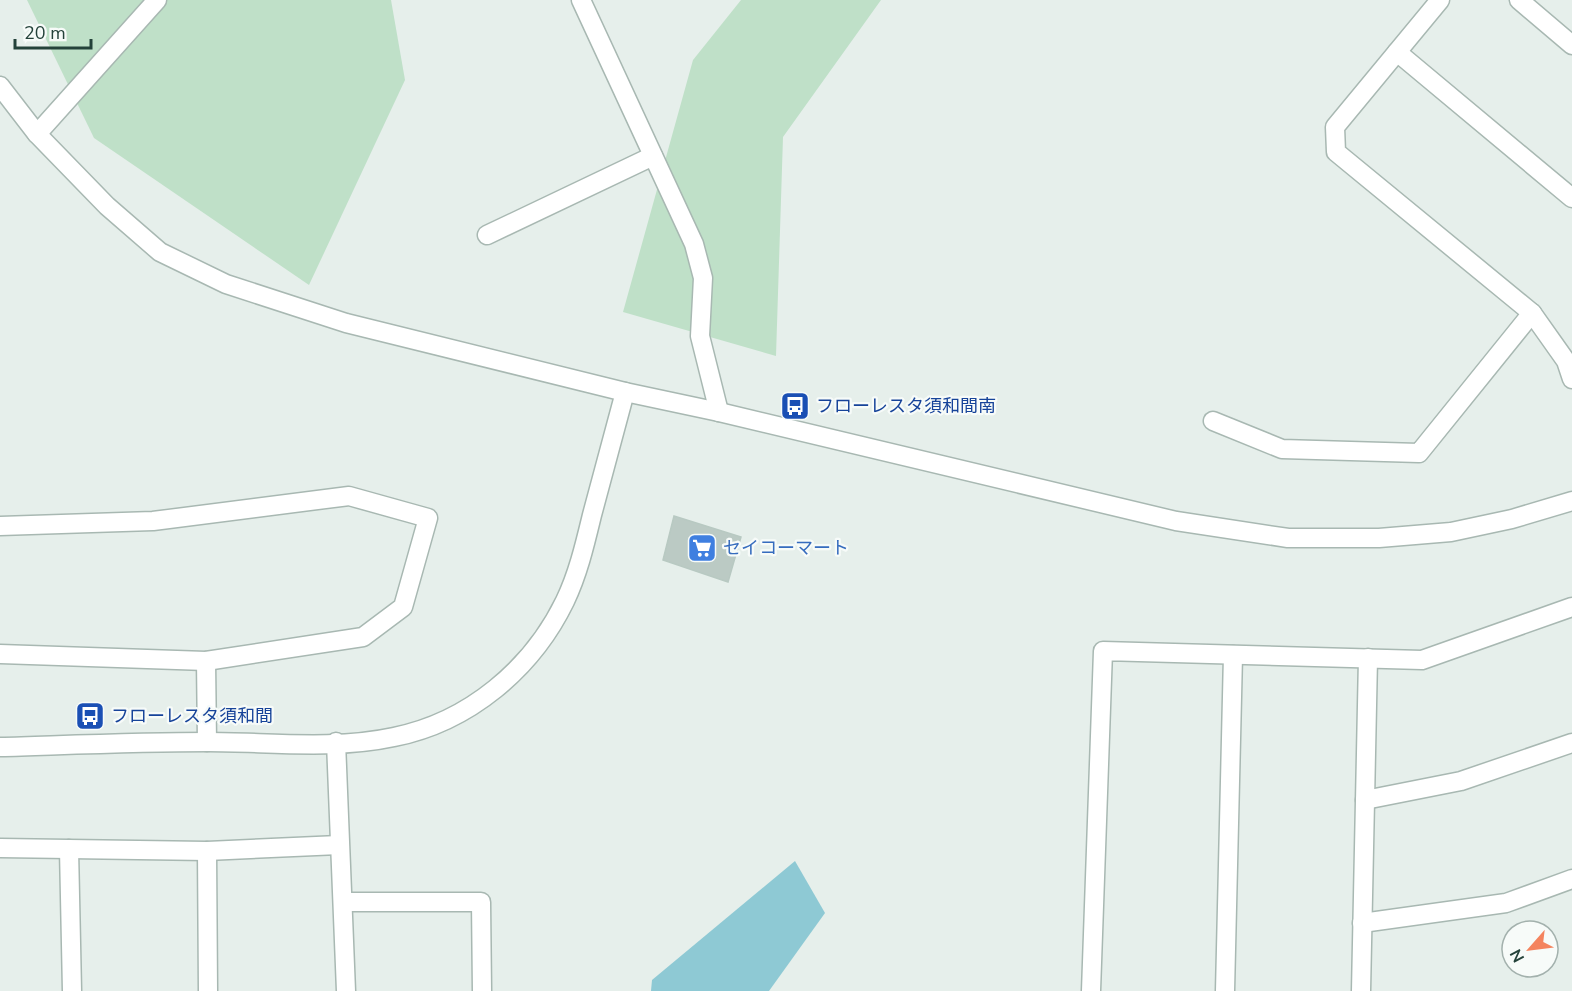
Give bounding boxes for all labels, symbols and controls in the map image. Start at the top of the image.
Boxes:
scale bar [15,12,92,50]
text: 20 m [24,21,66,45]
bus stop icon: フローレスタ須和間南 [779,390,811,422]
place label: フローレスタ須和間南 [816,394,996,418]
supermarket icon: セイコーマート [686,532,718,564]
place label: セイコーマート [723,536,849,560]
bus stop icon: フローレスタ須和間 [74,700,106,732]
place label: フローレスタ須和間 [111,704,273,728]
north arrow [1500,919,1560,979]
text: N [1505,945,1530,966]

